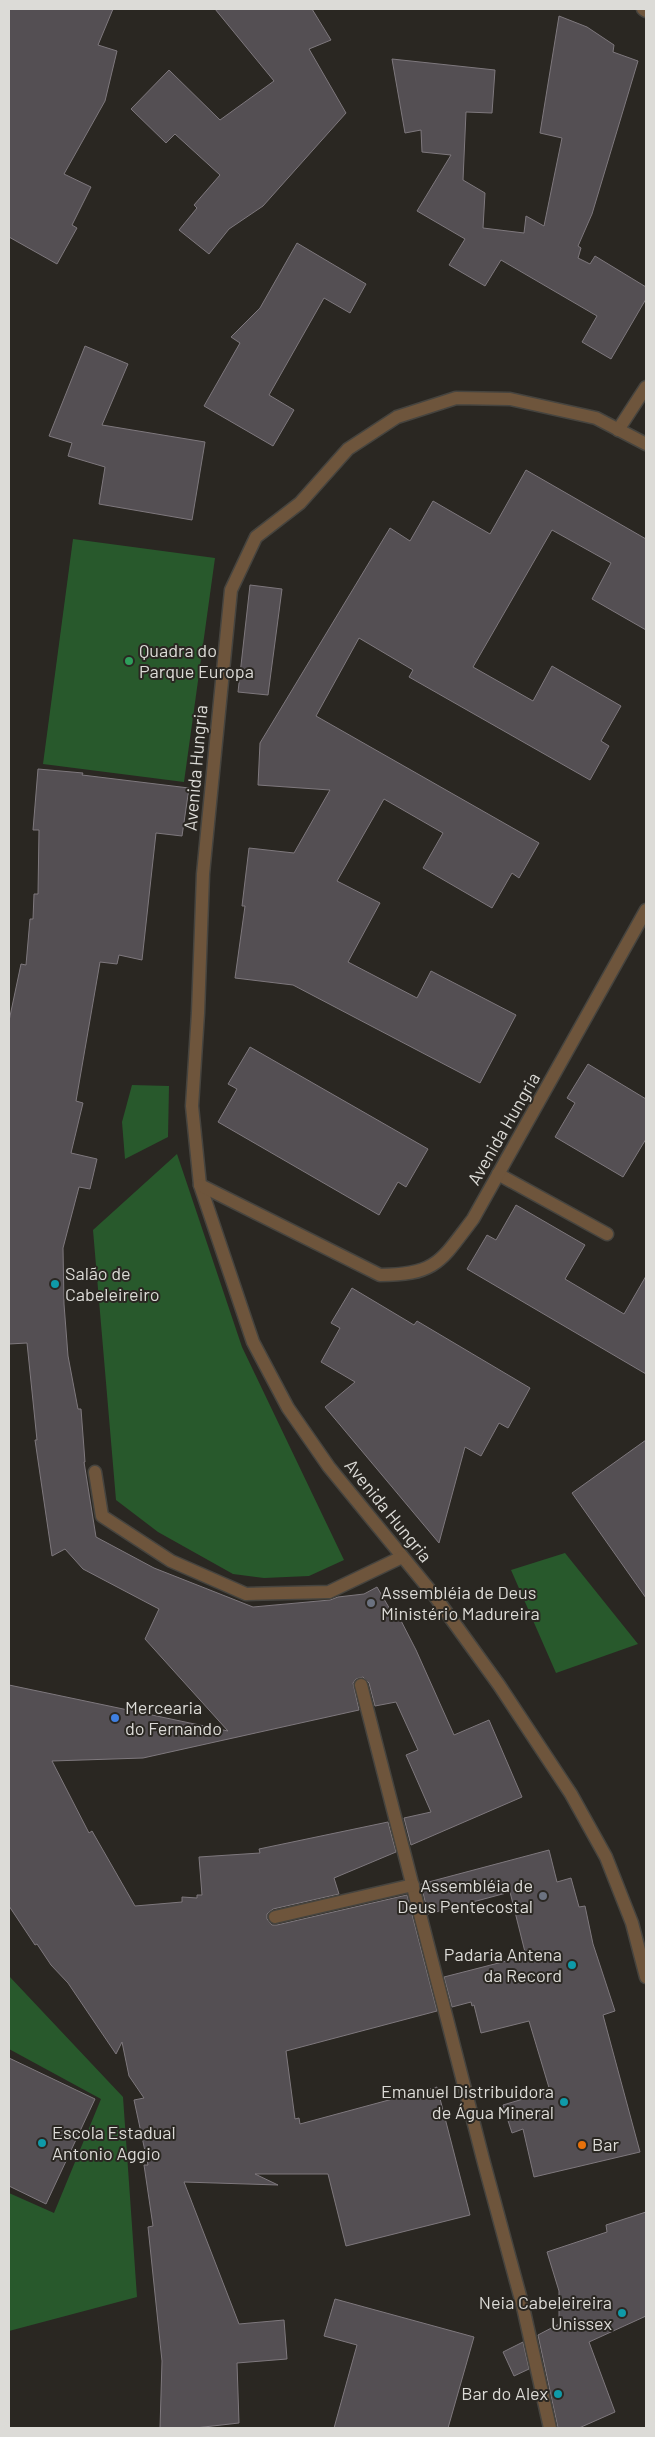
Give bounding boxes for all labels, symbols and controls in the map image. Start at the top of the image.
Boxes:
place label: Quadra do Parque Europa [139,639,254,682]
marker: Quadra do Parque Europa [123,655,135,667]
street label: Avenida Hungria [179,704,211,832]
street label: Avenida Hungria [462,1068,544,1189]
place label: Salão de Cabeleireiro [65,1262,160,1305]
marker: Salão de Cabeleireiro [49,1278,61,1290]
street label: Avenida Hungria [340,1454,437,1566]
place label: Assembléia de Deus Ministério Madureira [381,1581,540,1624]
marker: Assembléia de Deus Ministério Madureira [365,1597,377,1609]
place label: Mercearia do Fernando [125,1696,222,1739]
marker: Mercearia do Fernando [109,1712,121,1724]
place label: Assembléia de Deus Pentecostal [397,1874,533,1917]
marker: Assembléia de Deus Pentecostal [537,1890,549,1902]
place label: Padaria Antena da Record [444,1943,562,1986]
marker: Padaria Antena da Record [566,1959,578,1971]
place label: Emanuel Distribuidora de Água Mineral [381,2080,554,2123]
marker: Emanuel Distribuidora de Água Mineral [558,2096,570,2108]
place label: Escola Estadual Antonio Aggio [52,2121,176,2164]
place label: Bar [592,2133,619,2155]
marker: Escola Estadual Antonio Aggio [36,2137,48,2149]
marker: Bar [576,2139,588,2151]
place label: Neia Cabeleireira Unissex [479,2291,612,2334]
marker: Neia Cabeleireira Unissex [616,2307,628,2319]
place label: Bar do Alex [461,2382,548,2404]
marker: Bar do Alex [552,2388,564,2400]

